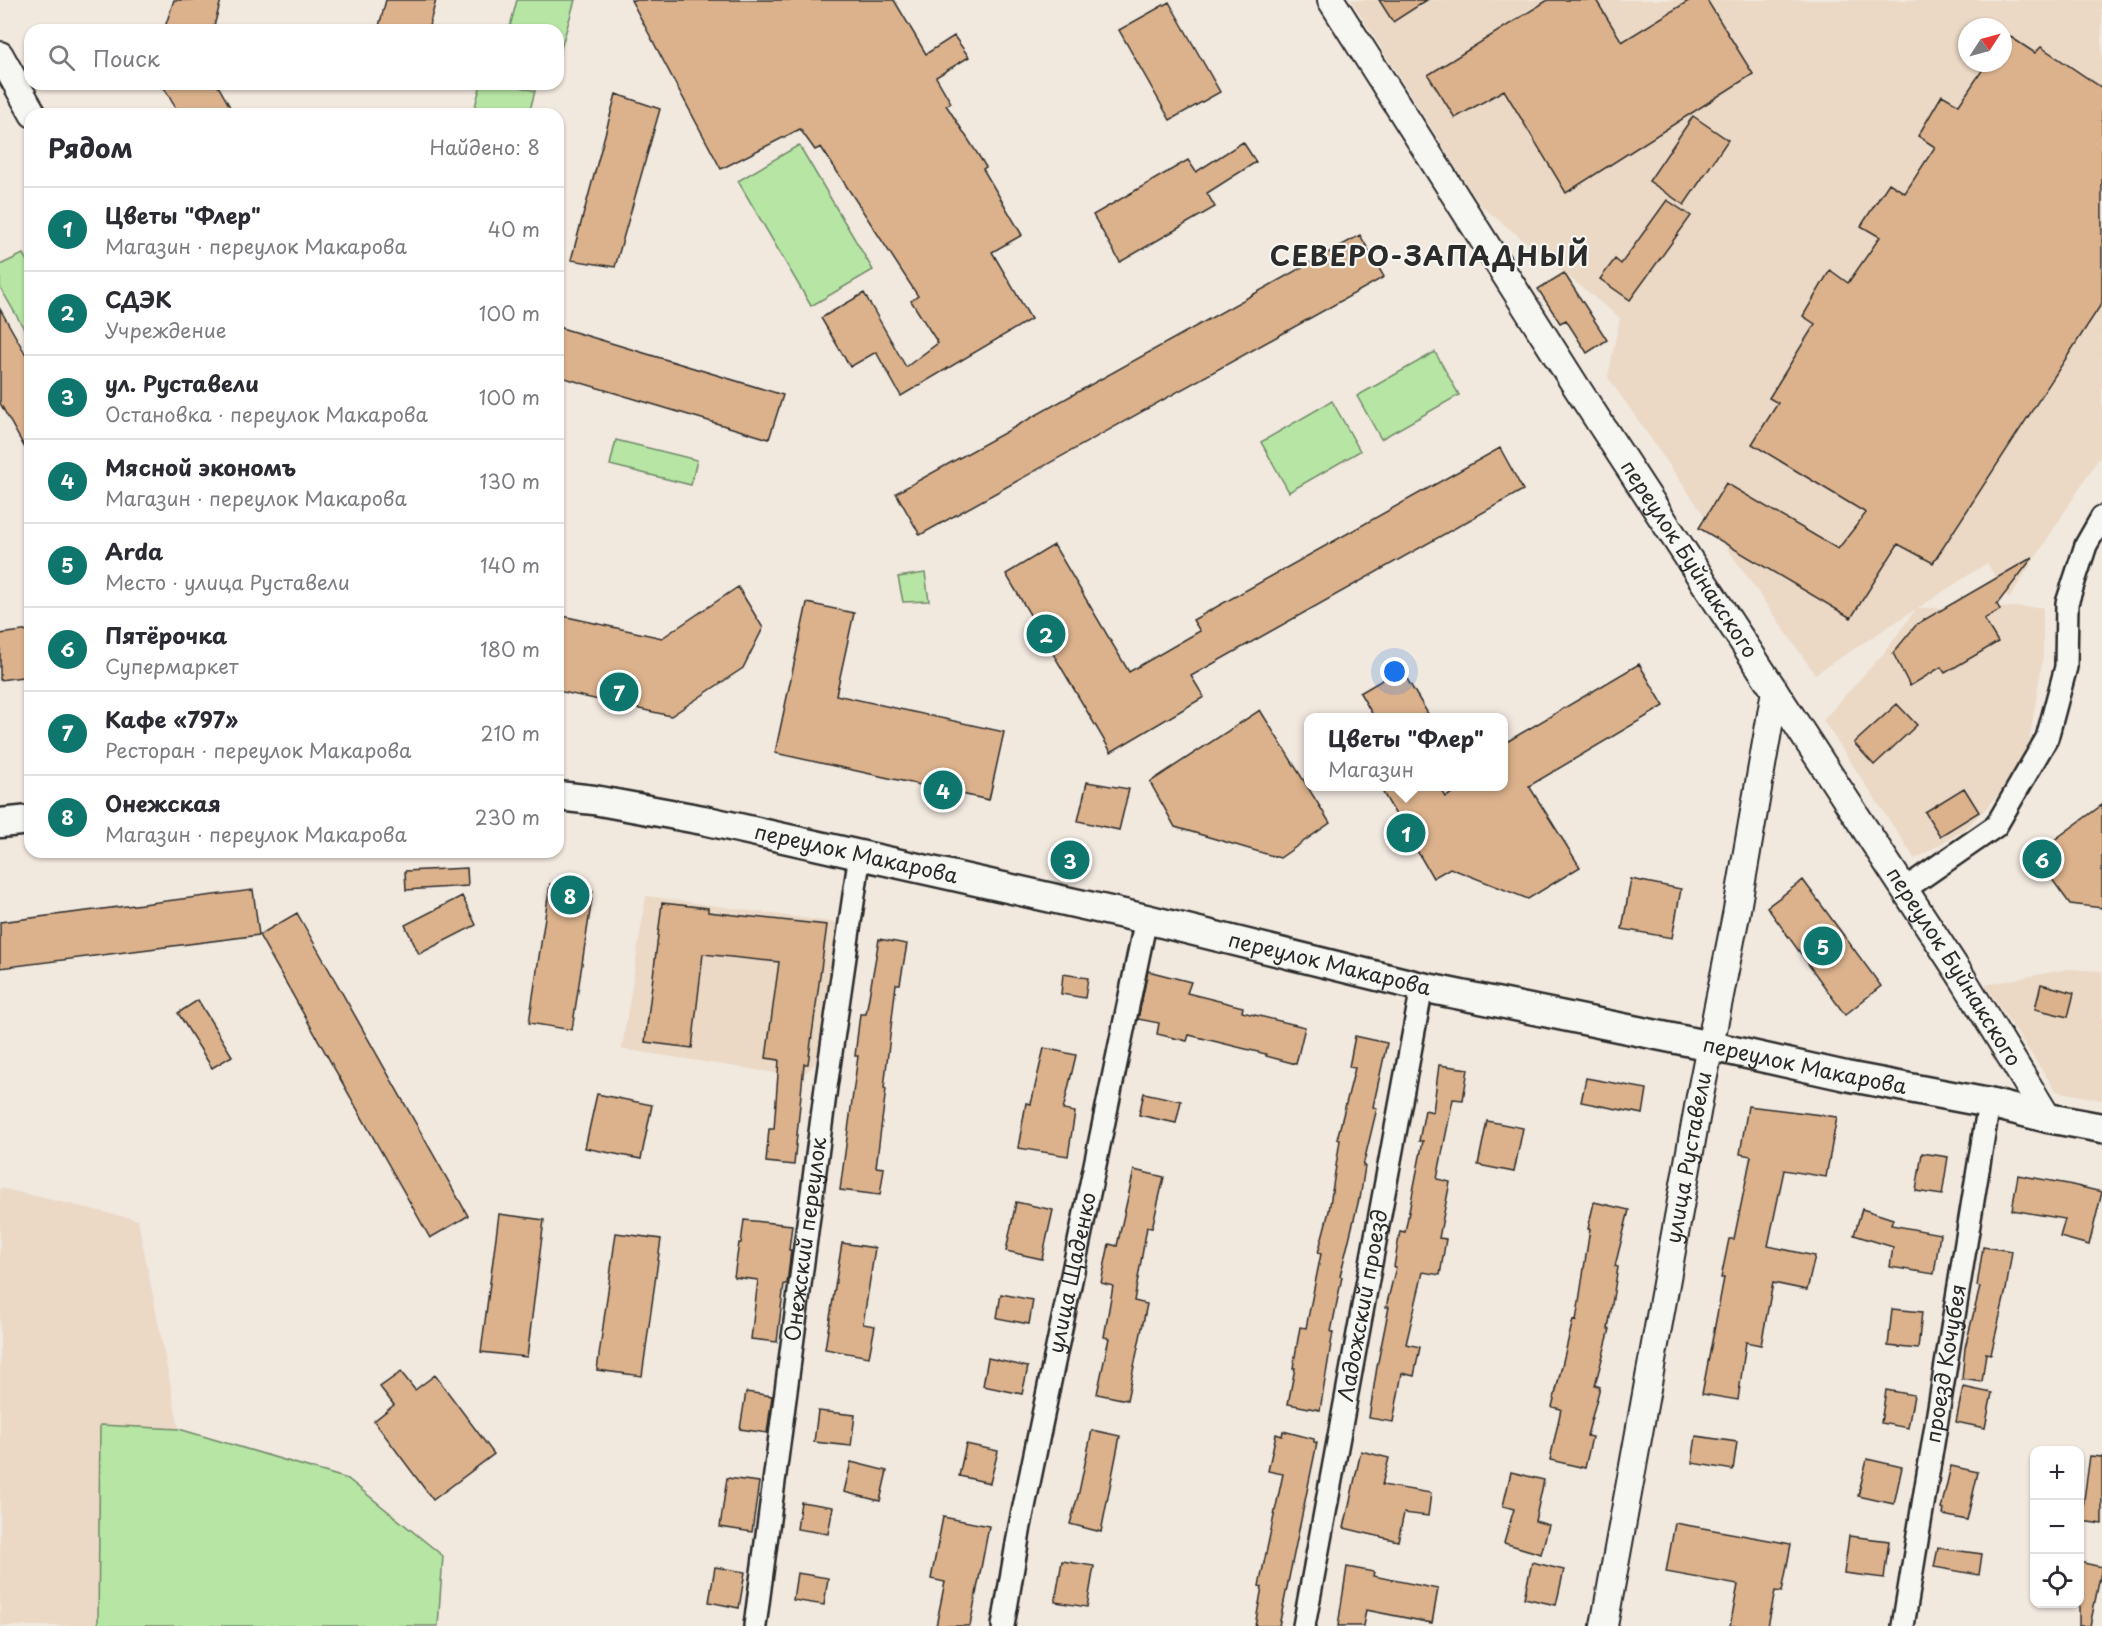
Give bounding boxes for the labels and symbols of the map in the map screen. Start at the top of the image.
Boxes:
north arrow [1958,18,2012,72]
district label: СЕВЕРО-ЗАПАДНЫЙ [1270,234,1590,275]
street label: переулок Буйнакского [1614,453,1767,664]
pin: 2 [1026,612,1066,656]
your location [1380,657,1409,686]
pin: 7 [600,670,638,714]
pin: 4 [924,768,962,812]
pin: 1 [1386,810,1426,856]
street label: переулок Макарова [752,814,962,891]
pin: 6 [2022,836,2062,882]
pin: 3 [1050,838,1090,882]
street label: переулок Буйнакского [1880,860,2031,1072]
pin: 8 [550,872,590,918]
street label: переулок Макарова [1225,922,1434,1002]
pin: 5 [1804,924,1842,968]
street label: переулок Макарова [1700,1027,1910,1101]
street label: улица Руставели [1656,1069,1718,1246]
street label: Онежский переулок [775,1134,833,1343]
street label: улица Щаденко [1038,1189,1103,1356]
street label: Ладожский проезд [1328,1206,1395,1404]
street label: проезд Кочубея [1915,1281,1973,1445]

